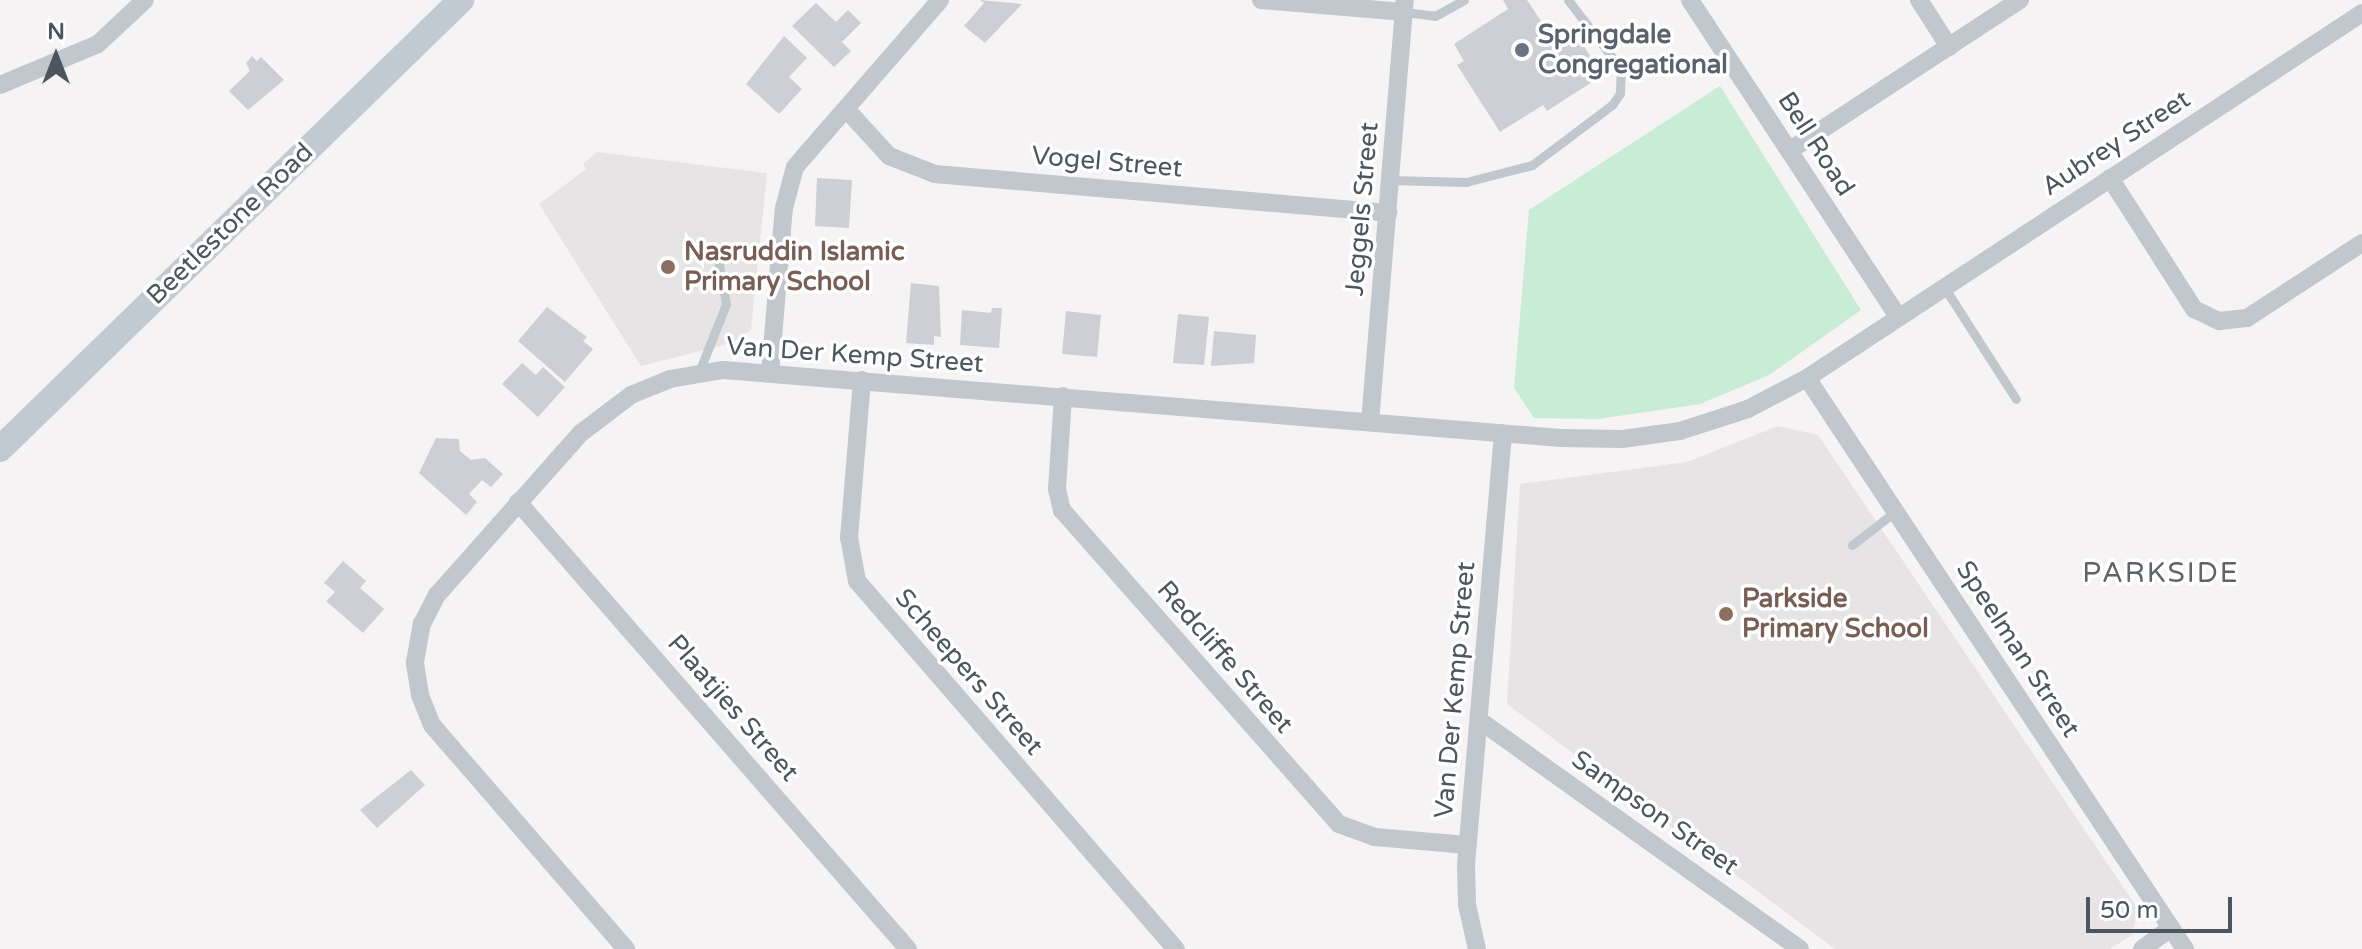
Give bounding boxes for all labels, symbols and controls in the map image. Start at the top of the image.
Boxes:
north arrow [16,16,96,96]
text: N [47,19,65,45]
place label: Springdale Congregational [1538,19,1728,80]
marker: Springdale Congregational [1513,41,1531,59]
street label: Aubrey Street [2036,83,2196,203]
street label: Bell Road [1771,86,1861,202]
street label: Jeggels Street [1339,121,1385,297]
street label: Beetlestone Road [140,137,320,311]
street label: Vogel Street [1030,140,1184,184]
place label: Nasruddin Islamic Primary School [684,236,905,298]
marker: Nasruddin Islamic Primary School [659,258,677,276]
street label: Van Der Kemp Street [725,330,985,380]
street label: Speelman Street [1949,555,2087,743]
district label: PARKSIDE [2082,556,2240,590]
street label: Van Der Kemp Street [1428,560,1482,820]
street label: Redcliffe Street [1150,574,1300,740]
street label: Scheepers Street [888,583,1050,761]
place label: Parkside Primary School [1742,583,1929,644]
marker: Parkside Primary School [1717,605,1735,623]
street label: Plaatjies Street [661,628,805,788]
street label: Sampson Street [1566,744,1744,882]
scale bar [2090,881,2236,931]
text: 50 m [2100,896,2158,925]

